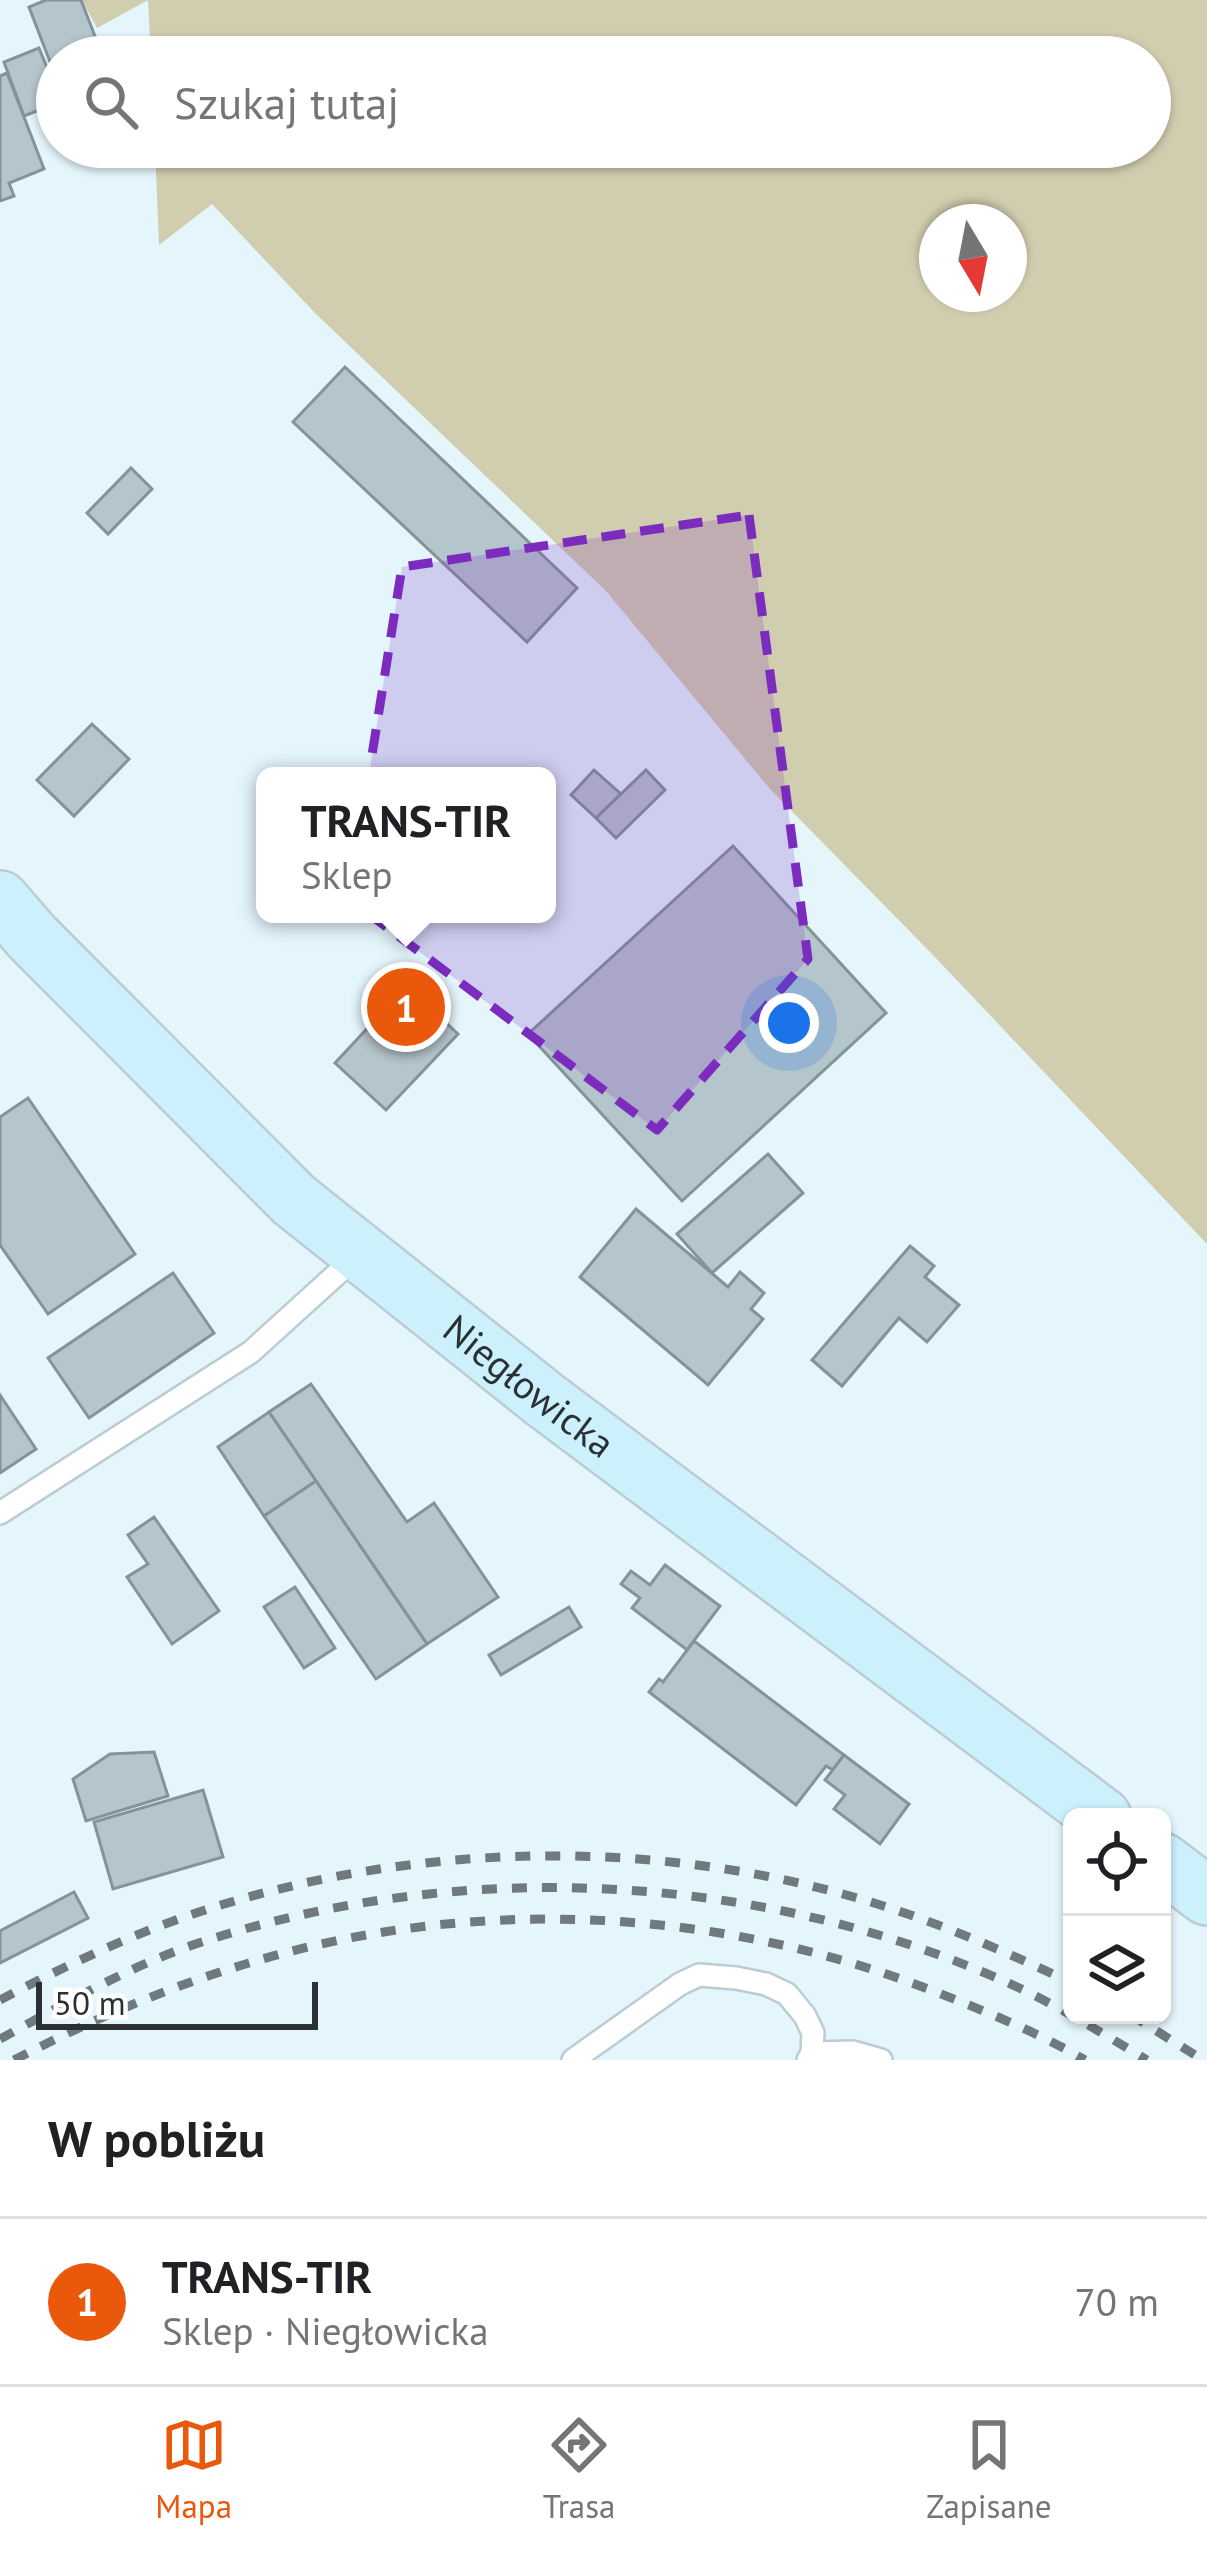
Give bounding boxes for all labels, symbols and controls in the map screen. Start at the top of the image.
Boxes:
search box [36,36,1171,168]
icon: search [78,69,144,135]
text: Szukaj tutaj [174,73,399,131]
north arrow [919,204,1027,312]
popup [256,767,556,923]
text: TRANS-TIR [301,791,511,849]
text: Sklep [301,849,393,900]
pin: 1 [367,962,445,1052]
your location [759,993,819,1053]
street label: Niegłowicka [433,1303,625,1468]
map controls [1063,1808,1171,2024]
button: locate [1063,1808,1171,1916]
button: layers [1063,1916,1171,2024]
scale bar [36,1976,318,2029]
text: 50 m [54,1981,126,2024]
text: W pobliżu [48,2105,265,2171]
text: TRANS-TIR [162,2247,372,2305]
text: 1 [76,2276,98,2327]
text: 70 m [1074,2276,1159,2327]
text: Sklep · Niegłowicka [162,2305,489,2356]
tab: Mapa [155,2412,232,2527]
tab: Trasa [543,2412,615,2527]
tab: Zapisane [926,2412,1052,2527]

